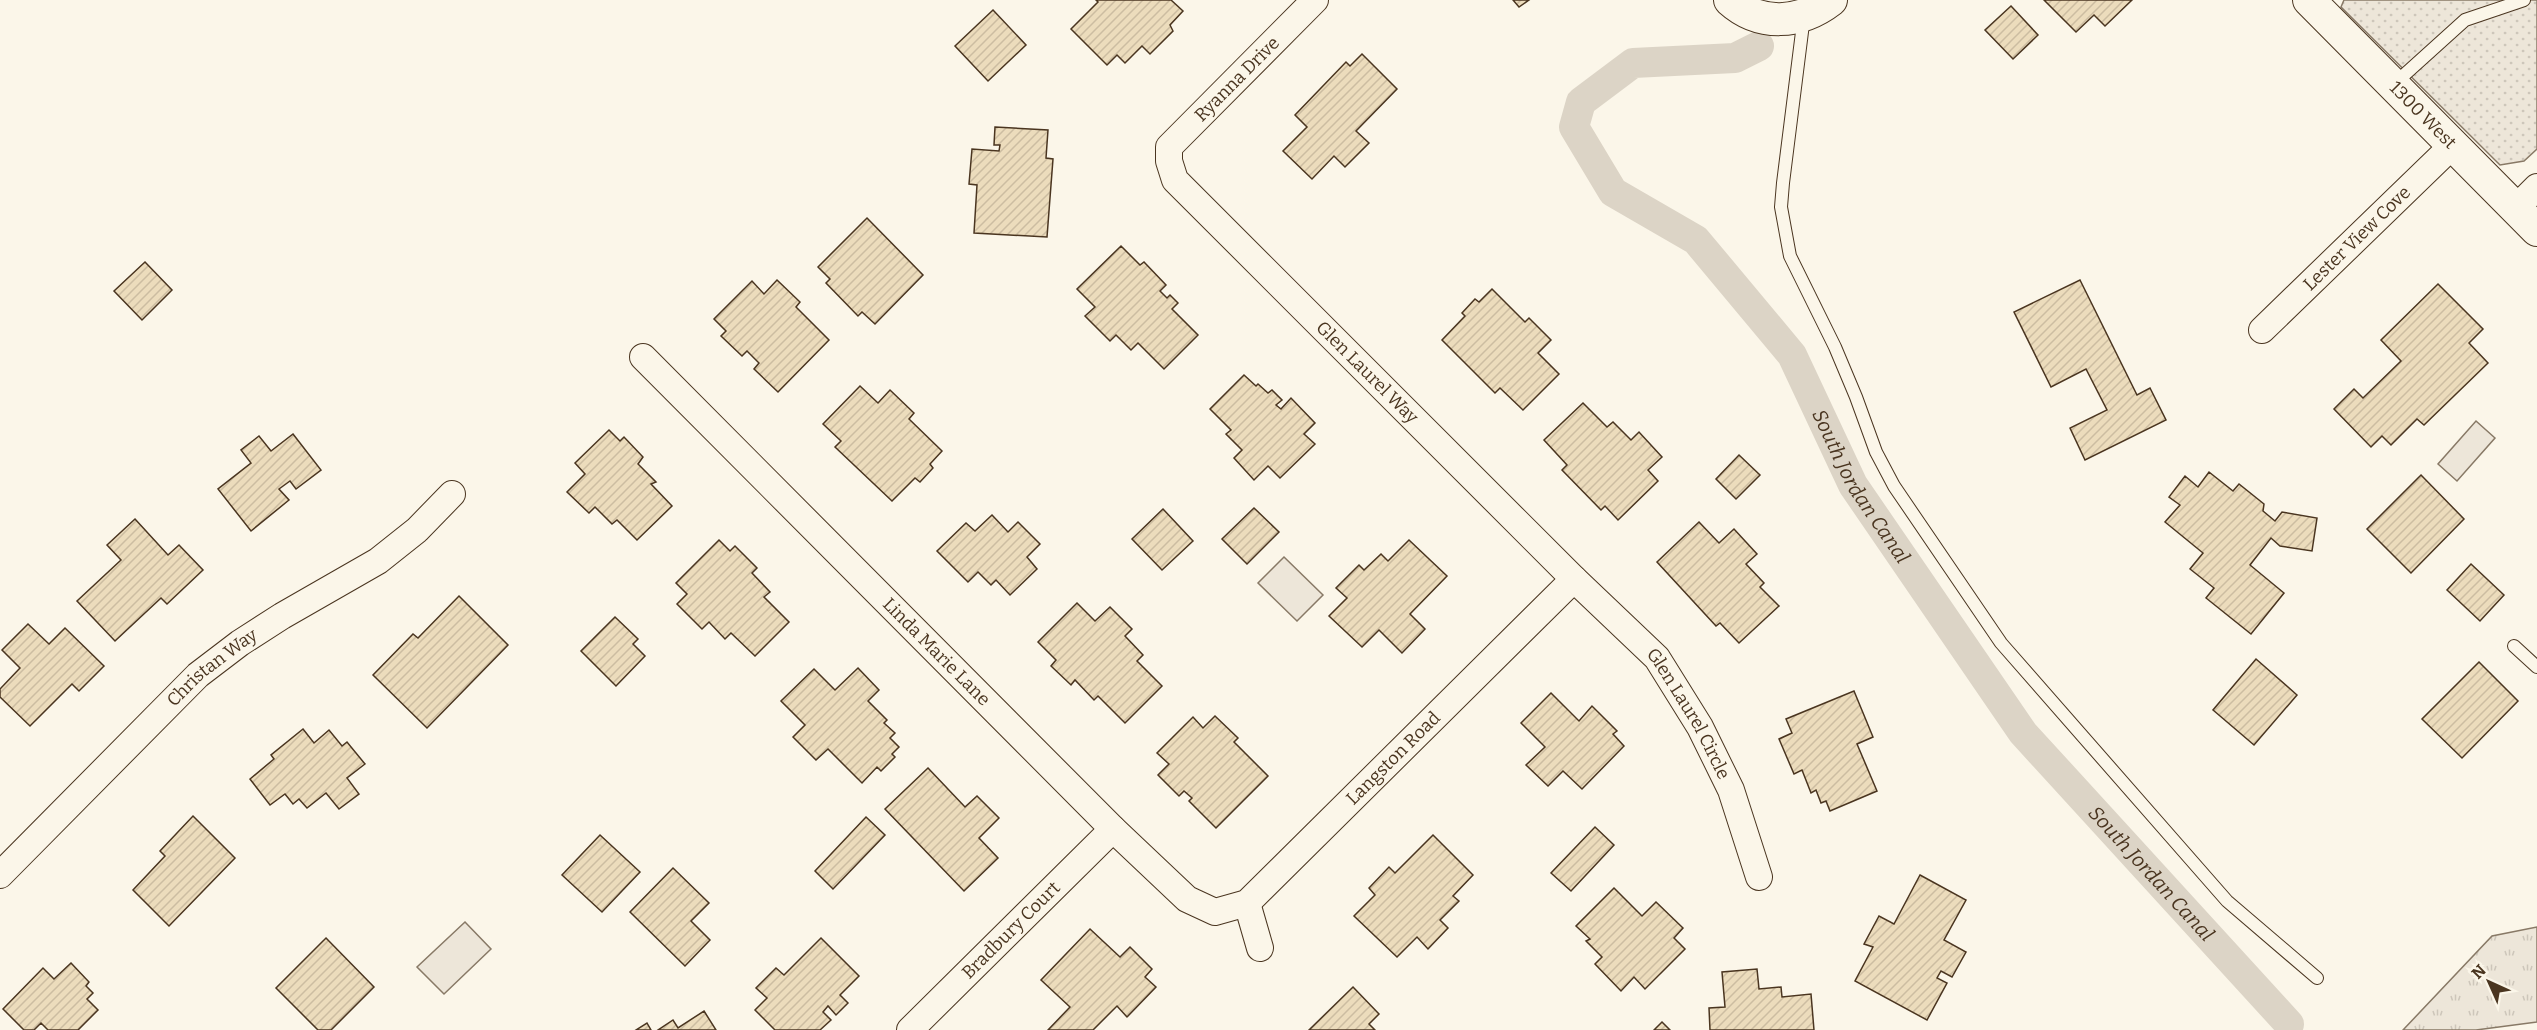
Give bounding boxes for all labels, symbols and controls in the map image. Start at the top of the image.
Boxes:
street label: Ryanna Drive [1190,32,1284,126]
street label: 1300 West [2385,77,2462,154]
street label: Lester View Cove [2299,181,2415,295]
street label: Glen Laurel Way [1311,316,1423,428]
water label: South Jordan Canal [1807,405,1915,568]
street label: Linda Marie Lane [878,593,995,710]
street label: Christan Way [162,624,262,711]
street label: Glen Laurel Circle [1642,643,1735,783]
street label: Langston Road [1342,707,1445,809]
water label: South Jordan Canal [2084,801,2219,946]
street label: Bradbury Court [957,876,1065,983]
north arrow [2459,952,2519,1012]
text: N [2468,961,2490,983]

